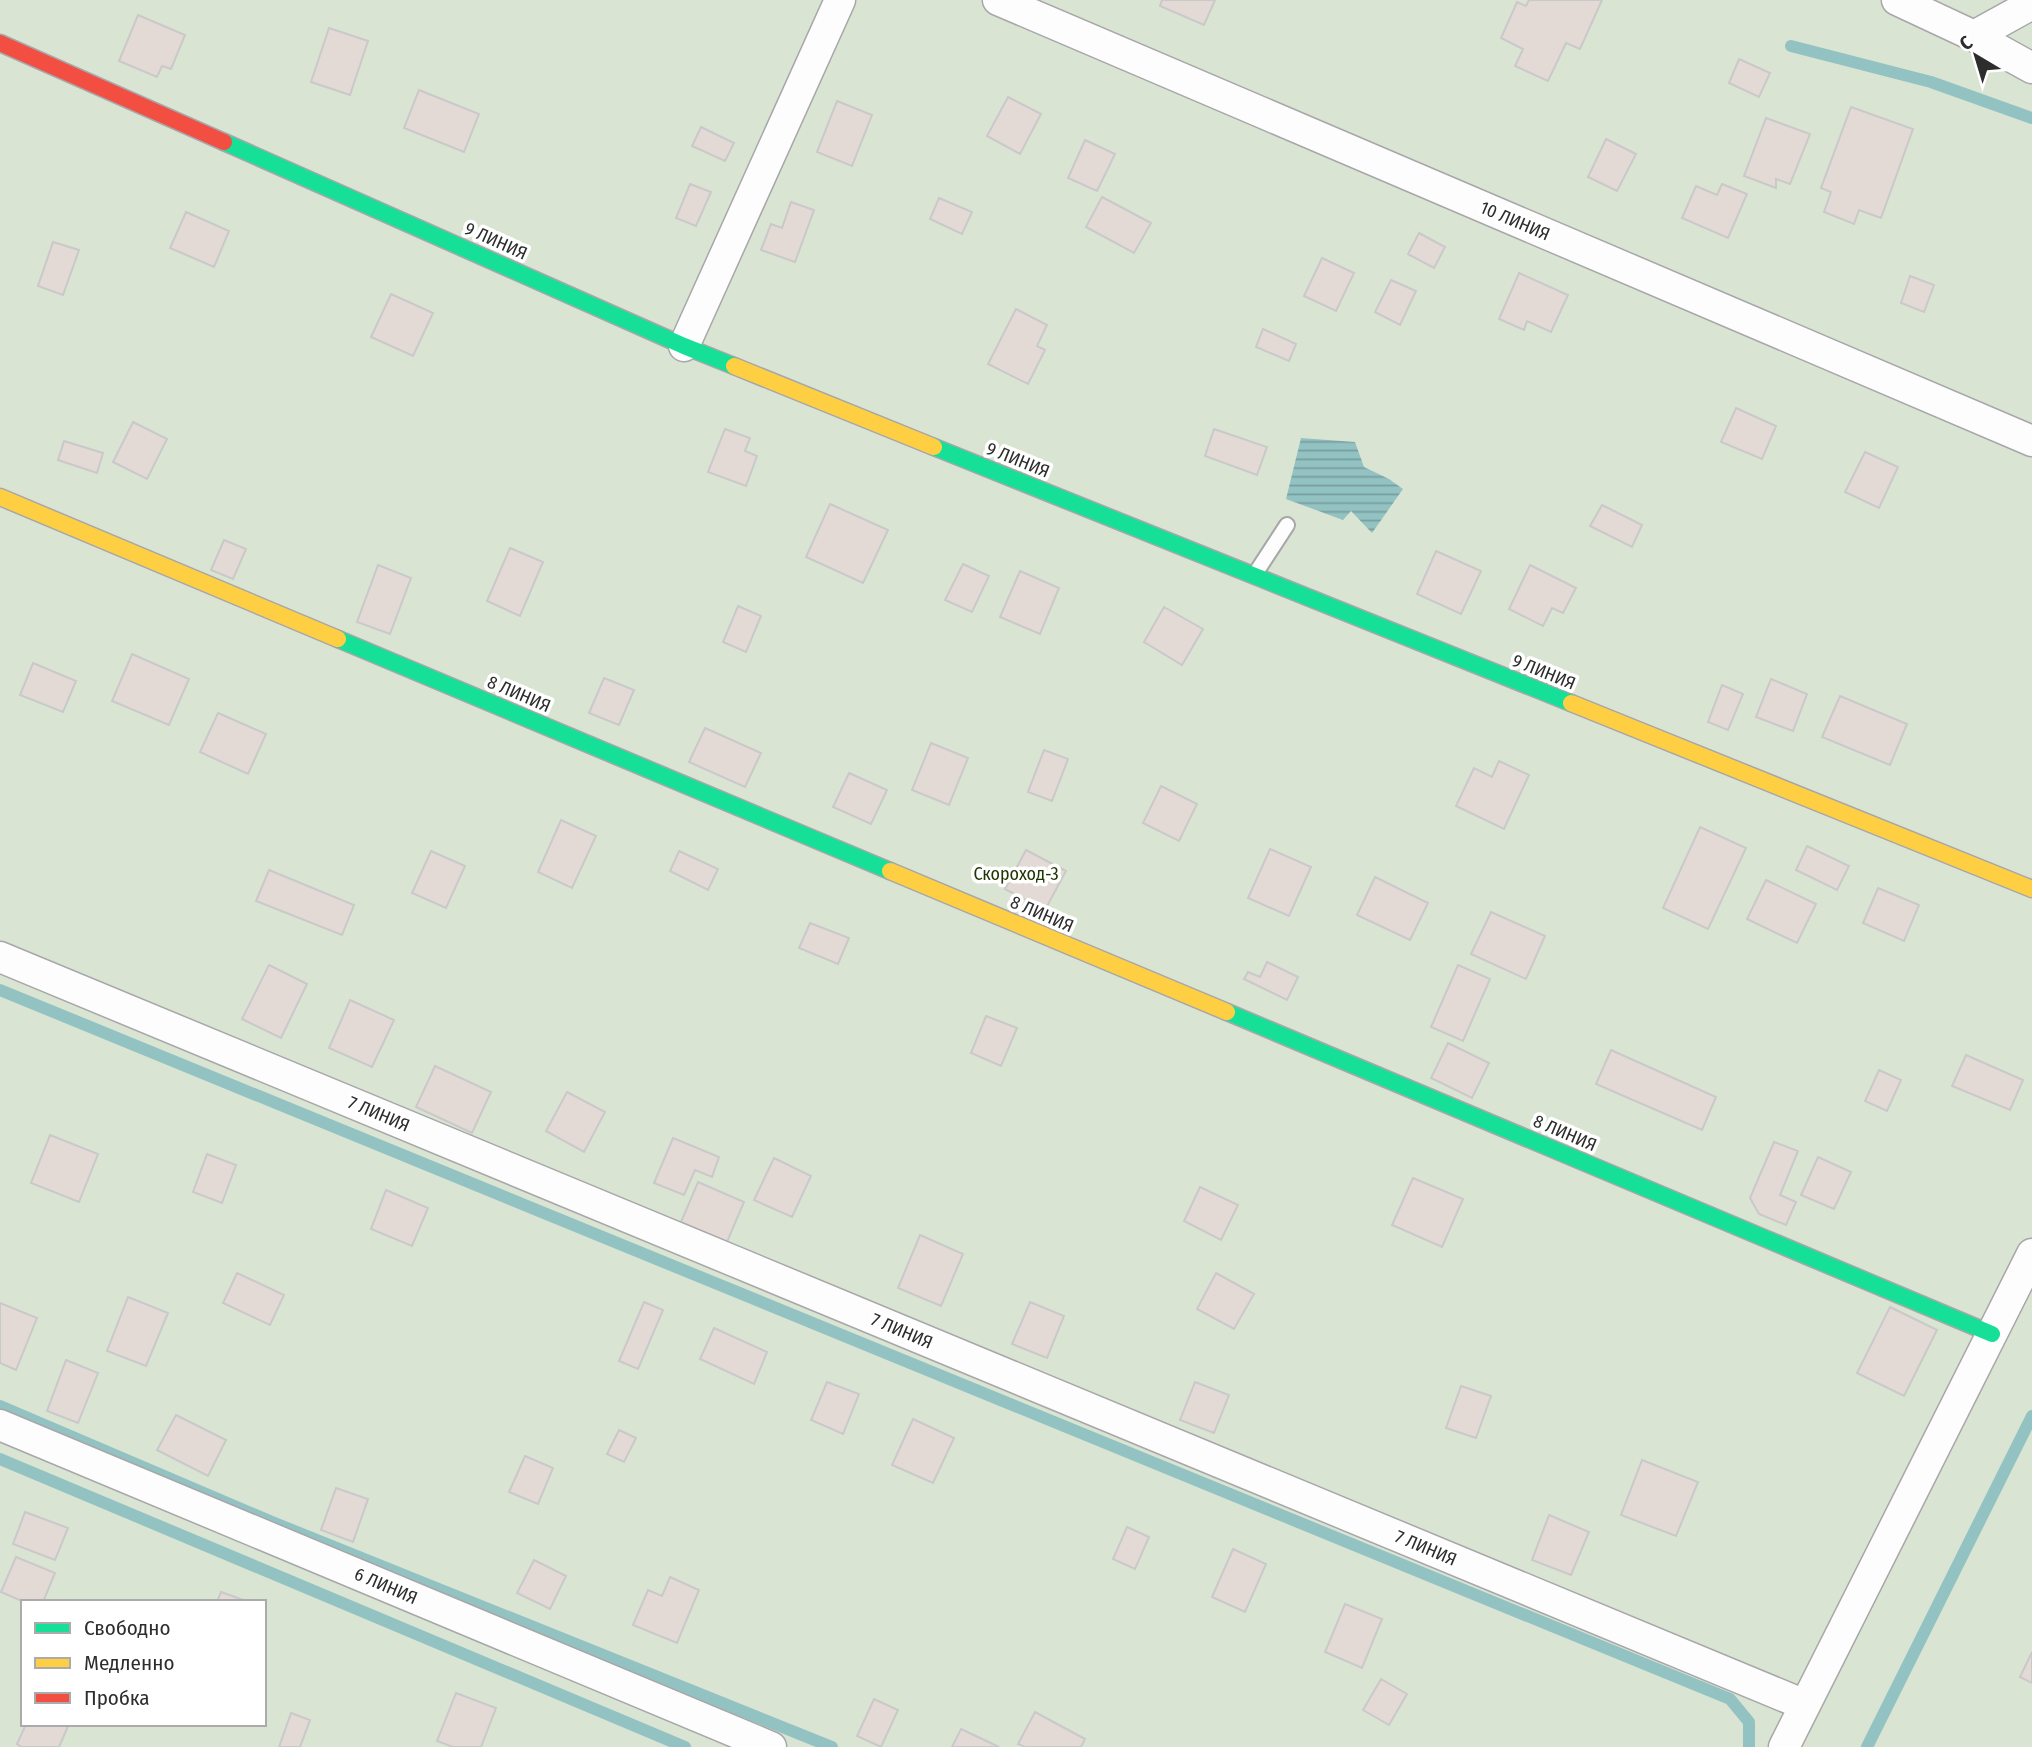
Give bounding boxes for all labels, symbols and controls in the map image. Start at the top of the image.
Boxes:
north arrow [1941,21,2011,91]
text: С [1955,31,1977,55]
street label: 10 ЛИНИЯ [1477,196,1553,246]
street label: 9 ЛИНИЯ [461,217,531,265]
street label: 9 ЛИНИЯ [983,437,1053,483]
street label: 9 ЛИНИЯ [1509,649,1579,695]
street label: 8 ЛИНИЯ [484,671,554,717]
park label: Скороход-3 [973,863,1059,885]
street label: 8 ЛИНИЯ [1007,891,1077,937]
street label: 7 ЛИНИЯ [345,1091,413,1137]
street label: 8 ЛИНИЯ [1530,1110,1600,1156]
street label: 7 ЛИНИЯ [868,1308,936,1354]
street label: 7 ЛИНИЯ [1392,1525,1460,1571]
street label: 6 ЛИНИЯ [351,1563,421,1609]
legend [21,1600,266,1726]
text: Свободно [84,1615,170,1641]
text: Медленно [84,1650,174,1676]
text: Пробка [84,1685,150,1711]

